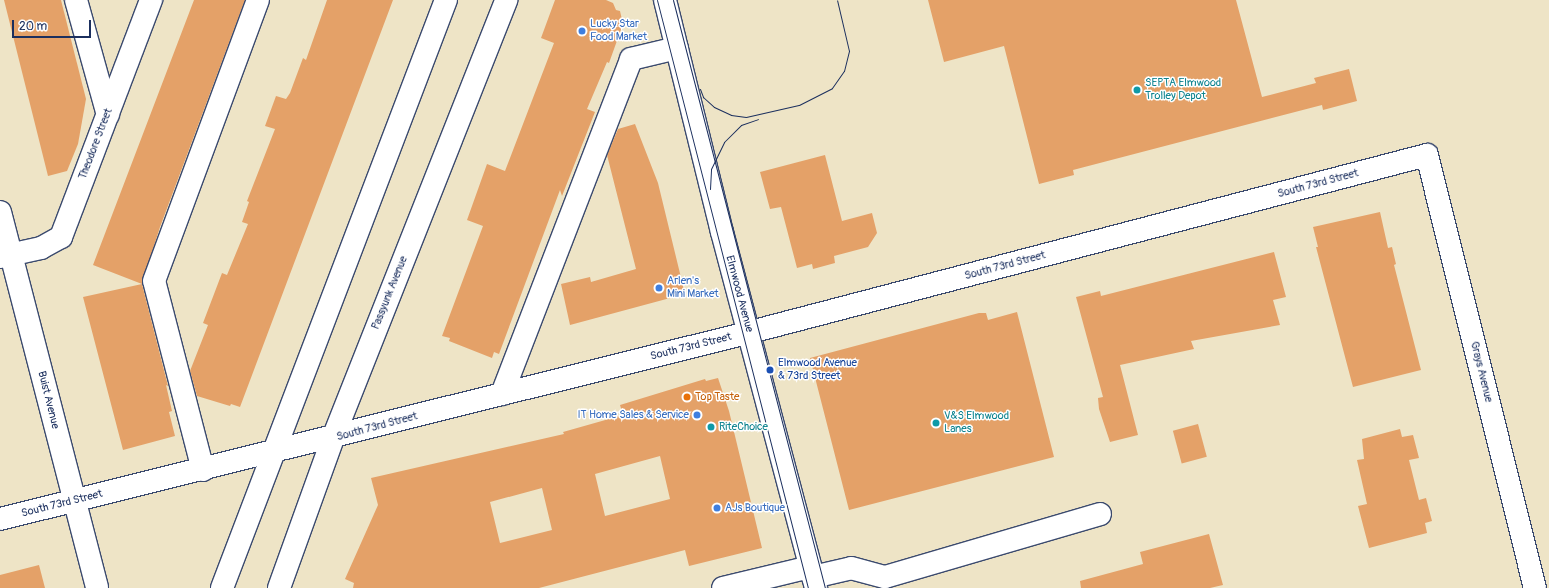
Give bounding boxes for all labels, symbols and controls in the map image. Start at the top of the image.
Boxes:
scale bar [14,12,93,38]
place label: Lucky Star Food Market [590,18,647,44]
text: 20 m [19,19,47,34]
marker: Lucky Star Food Market [577,26,587,36]
place label: SEPTA Elmwood Trolley Depot [1145,77,1221,103]
marker: SEPTA Elmwood Trolley Depot [1132,85,1142,95]
street label: Theodore Street [76,107,116,181]
street label: South 73rd Street [1276,167,1360,201]
street label: South 73rd Street [963,249,1047,283]
street label: Passyunk Avenue [369,254,411,332]
street label: Elmwood Avenue [722,254,756,334]
place label: Arlen's Mini Market [667,275,719,301]
marker: Arlen's Mini Market [654,283,664,293]
street label: South 73rd Street [649,331,733,363]
street label: Grays Avenue [1467,340,1495,404]
place label: Elmwood Avenue & 73rd Street [778,357,857,383]
marker: Elmwood Avenue & 73rd Street [765,365,775,375]
street label: Buist Avenue [34,370,62,430]
place label: Top Taste [695,390,740,404]
marker: Top Taste [682,392,692,402]
place label: IT Home Sales & Service [577,408,689,422]
street label: South 73rd Street [335,410,419,444]
marker: IT Home Sales & Service [692,410,702,420]
place label: V&S Elmwood Lanes [944,410,1009,436]
marker: V&S Elmwood Lanes [931,418,941,428]
place label: RiteChoice [719,420,768,434]
marker: RiteChoice [706,422,716,432]
street label: South 73rd Street [20,488,104,520]
place label: AJs Boutique [725,501,785,515]
marker: AJs Boutique [712,503,722,513]

